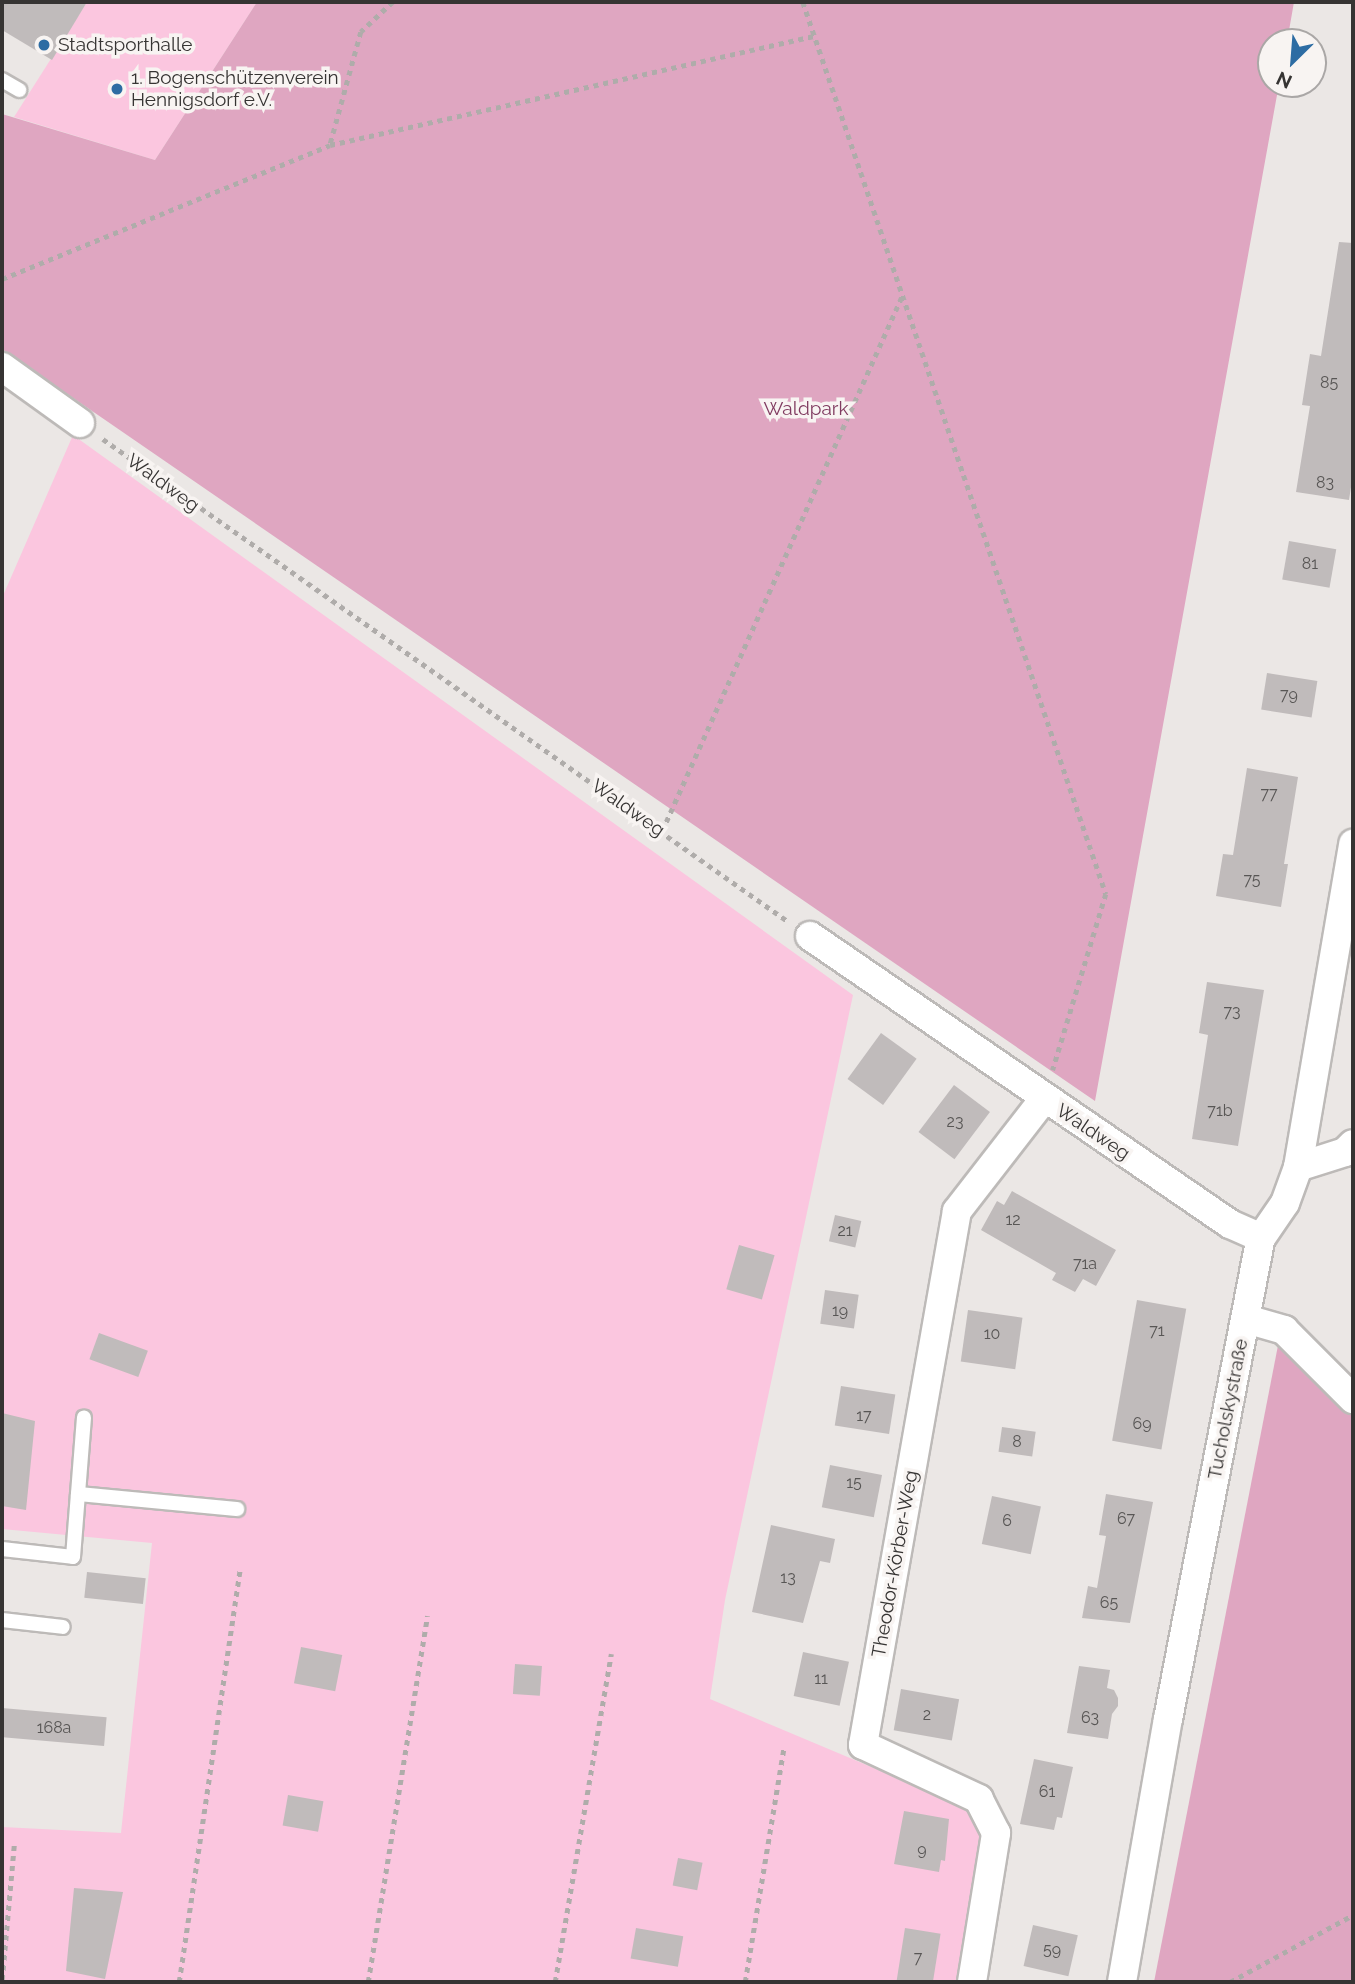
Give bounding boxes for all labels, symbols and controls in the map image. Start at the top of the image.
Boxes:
north arrow [1257,28,1327,98]
place label: Stadtsporthalle [58,34,192,56]
marker: Stadtsporthalle [36,37,52,53]
place label: 1. Bogenschützenverein Hennigsdorf e.V. [131,67,339,111]
text: N [1273,67,1295,93]
marker: 1. Bogenschützenverein Hennigsdorf e.V. [109,81,125,97]
house number: 85 [1320,373,1338,393]
park label: Waldpark [763,398,849,420]
street label: Waldweg [122,449,204,517]
house number: 83 [1316,473,1334,493]
house number: 81 [1302,554,1318,574]
house number: 79 [1280,685,1298,705]
street label: Waldweg [587,775,669,841]
house number: 77 [1260,784,1278,804]
house number: 75 [1243,870,1261,890]
house number: 73 [1223,1002,1241,1022]
street label: Waldweg [1052,1099,1134,1165]
house number: 71b [1207,1101,1233,1121]
house number: 23 [947,1112,963,1132]
house number: 12 [1005,1210,1021,1230]
house number: 21 [837,1221,853,1241]
house number: 71a [1073,1254,1097,1274]
house number: 19 [832,1301,848,1321]
house number: 71 [1149,1321,1165,1341]
house number: 10 [984,1324,1000,1344]
street label: Tucholskystraße [1203,1337,1253,1481]
house number: 17 [856,1406,872,1426]
house number: 69 [1132,1414,1152,1434]
house number: 8 [1012,1432,1022,1452]
street label: Theodor-Körber-Weg [867,1469,923,1659]
house number: 15 [846,1473,862,1493]
house number: 67 [1117,1509,1135,1529]
house number: 6 [1002,1511,1012,1531]
house number: 13 [780,1568,796,1588]
house number: 65 [1100,1593,1118,1613]
house number: 11 [814,1669,828,1689]
house number: 2 [923,1705,931,1725]
house number: 63 [1081,1708,1099,1728]
house number: 168a [37,1718,71,1738]
house number: 61 [1039,1782,1055,1802]
house number: 9 [917,1840,927,1860]
house number: 59 [1043,1940,1061,1960]
house number: 7 [914,1948,922,1968]

